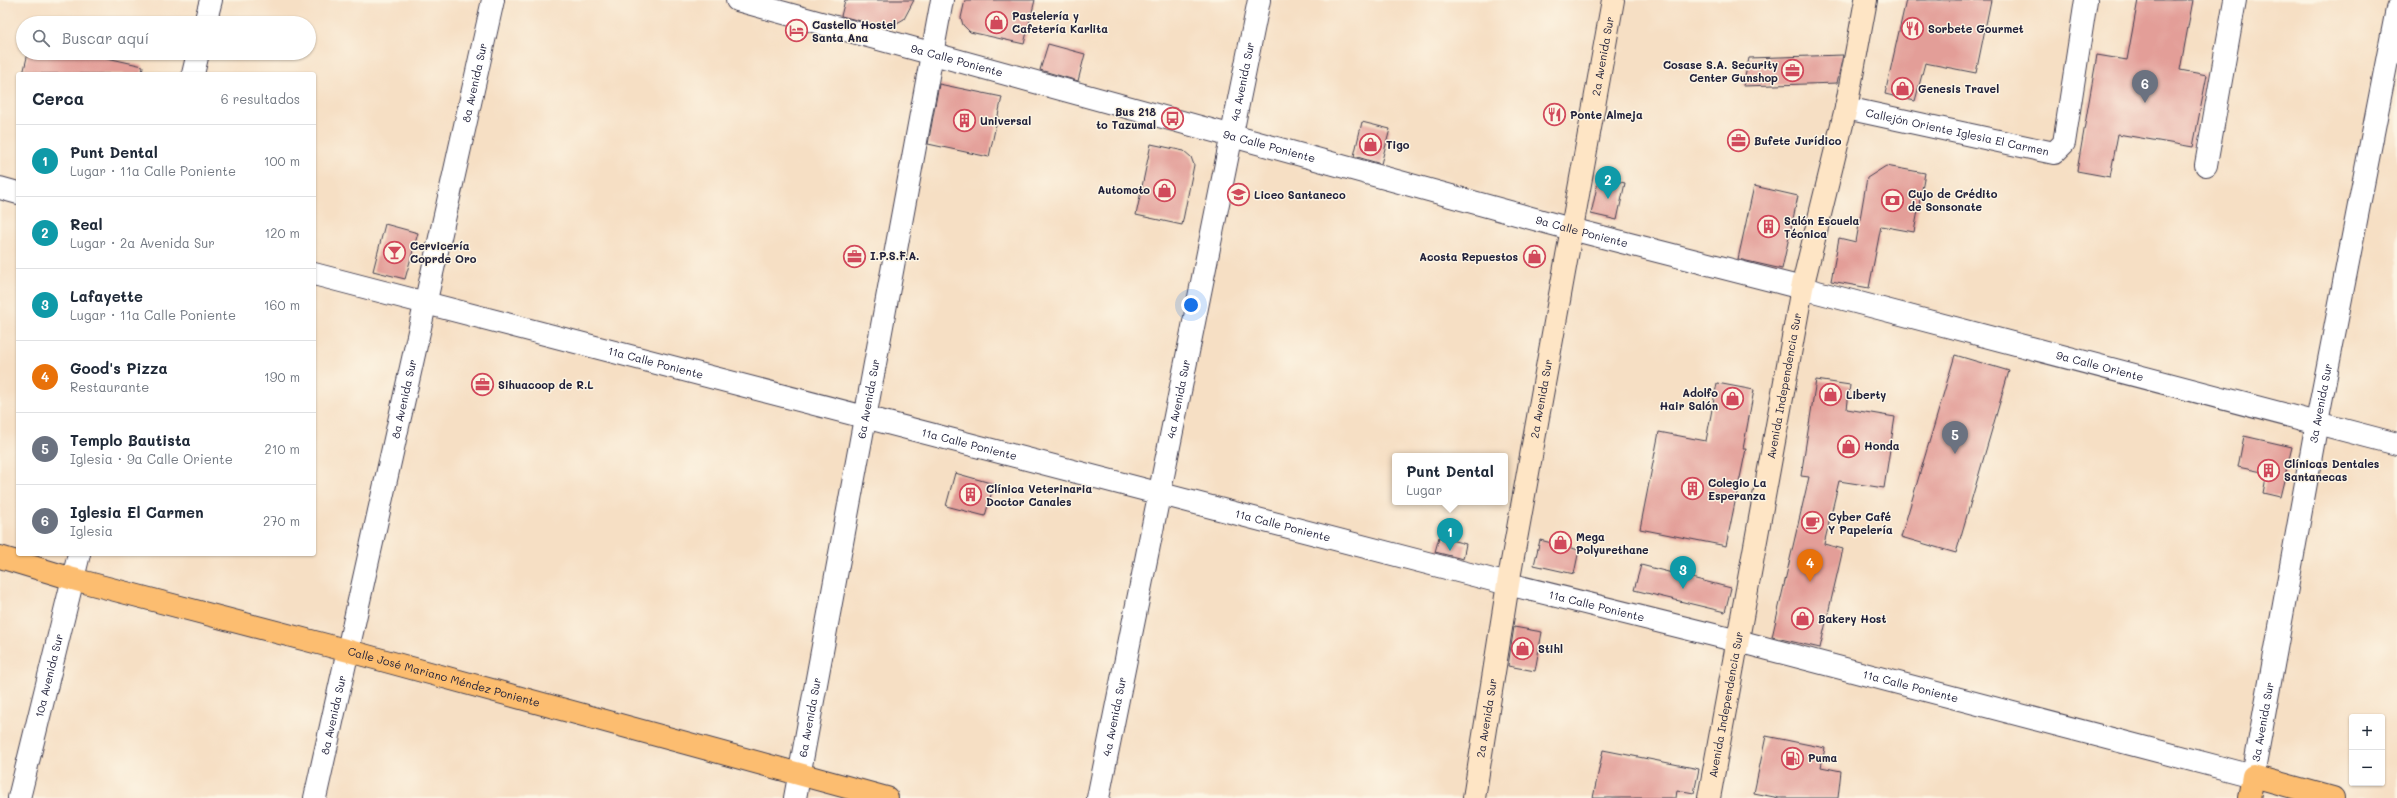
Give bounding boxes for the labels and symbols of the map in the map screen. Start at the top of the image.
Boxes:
place label: Pastelería y Cafetería Karlita [1012,8,1108,36]
shop icon: Pastelería y Cafetería Karlita [983,9,1009,35]
street label: 2a Avenida Sur [1588,15,1617,97]
restaurant icon: Sorbete Gourmet [1899,16,1925,42]
place label: Castello Hostel Santa Ana [812,17,896,45]
hotel icon: Castello Hostel Santa Ana [784,18,810,44]
place label: Sorbete Gourmet [1928,21,2024,36]
street label: 9a Calle Poniente [909,40,1005,80]
street label: 4a Avenida Sur [1227,40,1257,122]
street label: 8a Avenida Sur [458,41,490,124]
place label: Cosase S.A. Security Center Gunshop [1663,57,1778,85]
office icon: Cosase S.A. Security Center Gunshop [1780,58,1806,84]
pin: 6 [2132,70,2158,103]
shop icon: Genesis Travel [1889,76,1915,102]
place label: Genesis Travel [1918,81,1999,96]
restaurant icon: Ponte Almeja [1541,102,1567,128]
place label: Bus 218 to Tazumal [1096,104,1156,132]
street label: Callejón Oriente Iglesia El Carmen [1864,104,2051,159]
bus stop icon: Bus 218 to Tazumal [1159,105,1185,131]
place label: Ponte Almeja [1570,107,1643,122]
building icon: Universal [951,108,977,134]
place label: Universal [980,113,1031,128]
street label: 9a Calle Poniente [1222,126,1317,166]
office icon: Bufete Jurídico [1726,128,1752,154]
shop icon: Tigo [1358,132,1384,158]
place label: Bufete Jurídico [1754,133,1842,148]
place label: Tigo [1386,137,1410,152]
pin: 2 [1595,166,1621,199]
shop icon: Automoto [1152,177,1178,203]
place label: Automoto [1097,182,1150,197]
school or university icon: Liceo Santaneco [1226,182,1252,208]
place label: Cujo de Crédito de Sonsonate [1908,186,1998,214]
place label: Liceo Santaneco [1254,187,1346,202]
bank icon: Cujo de Crédito de Sonsonate [1879,187,1905,213]
street label: 9a Calle Poniente [1534,212,1630,250]
place label: Salón Escuela Técnica [1784,213,1860,241]
building icon: Salón Escuela Técnica [1755,214,1781,240]
place label: Cervicería Coprde Oro [410,238,477,266]
bar icon: Cervicería Coprde Oro [382,239,408,265]
office icon: I.P.S.F.A. [841,243,867,269]
shop icon: Acosta Repuestos [1521,244,1547,270]
place label: I.P.S.F.A. [870,248,919,263]
place label: Acosta Repuestos [1419,249,1518,264]
your location [1181,295,1201,315]
street label: Avenida Independencia Sur [1763,311,1804,460]
street label: 11a Calle Poniente [606,343,705,382]
street label: 9a Calle Oriente [2055,347,2146,384]
street label: 8a Avenida Sur [387,358,420,440]
street label: 6a Avenida Sur [853,358,883,440]
street label: 4a Avenida Sur [1163,358,1193,440]
street label: 2a Avenida Sur [1526,358,1555,439]
street label: 3a Avenida Sur [2305,362,2335,444]
office icon: Sihuacoop de R.L [470,372,496,398]
place label: Sihuacoop de R.L [498,377,594,392]
shop icon: Liberty [1818,382,1844,408]
place label: Adolfo Hair Salón [1659,385,1718,413]
shop icon: Adolfo Hair Salón [1720,386,1746,412]
place label: Liberty [1846,387,1886,402]
pin: 5 [1942,421,1968,454]
street label: 11a Calle Poniente [920,424,1019,463]
shop icon: Honda [1835,433,1861,459]
place label: Honda [1864,438,1900,453]
place label: Clínicas Dentales Santanecas [2284,456,2380,484]
building icon: Clínicas Dentales Santanecas [2256,457,2282,483]
place label: Colegio La Esperanza [1708,475,1767,503]
building icon: Colegio La Esperanza [1680,476,1706,502]
place label: Clínica Veterinaria Doctor Canales [986,481,1093,509]
building icon: Clínica Veterinaria Doctor Canales [957,482,983,508]
street label: 11a Calle Poniente [1234,505,1333,545]
place label: Cyber Café Y Papelería [1828,509,1893,537]
cafe icon: Cyber Café Y Papelería [1800,510,1826,536]
pin: 1 [1437,518,1463,551]
place label: Mega Polyurethane [1576,529,1649,557]
shop icon: Mega Polyurethane [1547,530,1573,556]
pin: 4 [1797,549,1823,582]
pin: 3 [1670,556,1696,589]
street label: 11a Calle Poniente [1547,586,1646,625]
shop icon: Bakery Host [1789,606,1815,632]
place label: Bakery Host [1818,611,1886,626]
street label: Avenida Independencia Sur [1705,630,1746,779]
street label: 10a Avenida Sur [31,632,66,719]
shop icon: Stihl [1510,636,1536,662]
place label: Stihl [1538,641,1563,656]
street label: Calle José Mariano Méndez Poniente [346,643,542,710]
street label: 11a Calle Poniente [1861,666,1960,706]
street label: 8a Avenida Sur [317,674,349,756]
street label: 6a Avenida Sur [795,676,824,758]
street label: 4a Avenida Sur [1099,676,1129,758]
street label: 2a Avenida Sur [1473,677,1500,759]
street label: 3a Avenida Sur [2248,681,2277,763]
fuel station icon: Puma [1779,745,1805,771]
place label: Puma [1808,750,1838,765]

